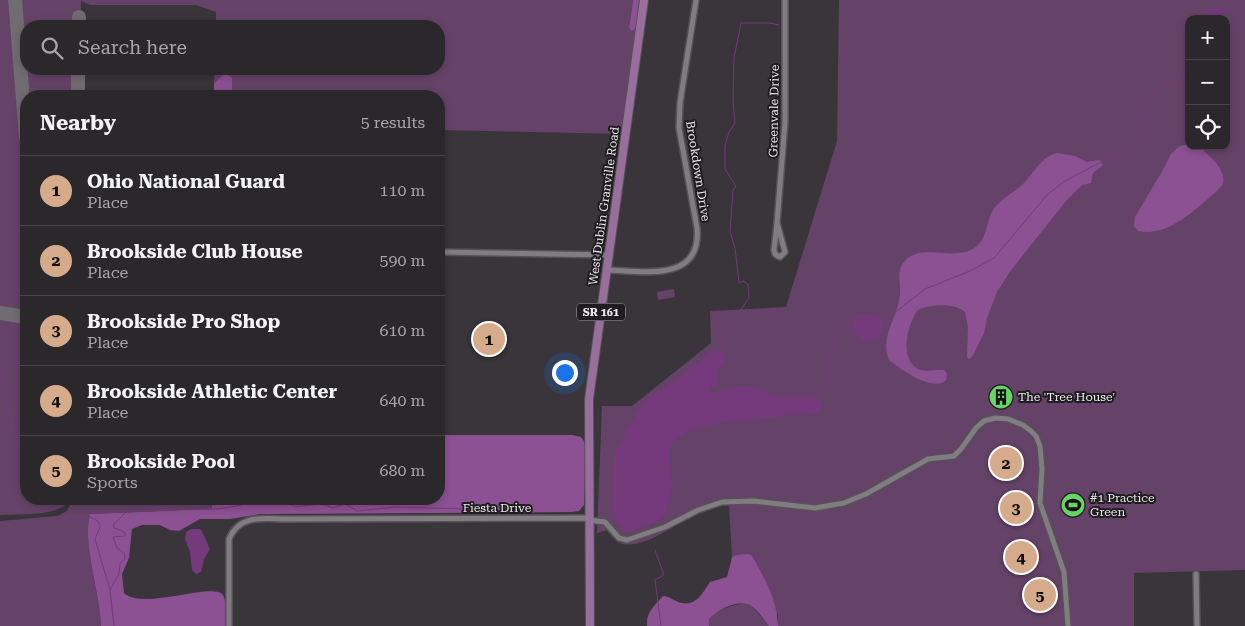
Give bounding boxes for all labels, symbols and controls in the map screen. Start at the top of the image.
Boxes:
map controls [1185,15,1230,150]
button: + [1185,15,1230,60]
search box [20,20,445,75]
icon: search [38,34,66,62]
text: Search here [78,36,187,59]
button: − [1185,60,1230,105]
street label: Greenvale Drive [766,64,782,158]
button: locate [1185,105,1230,150]
text: Nearby [40,111,116,135]
text: 5 results [361,113,425,132]
street label: Brookdown Drive [683,120,713,223]
street label: West Dublin Granville Road [586,126,622,286]
text: Ohio National Guard [87,170,285,193]
text: 1 [52,181,60,200]
text: 110 m [379,181,425,200]
text: Place [87,193,128,212]
text: Brookside Club House [87,240,303,263]
text: 2 [52,251,60,270]
text: 590 m [379,251,425,270]
text: Place [87,263,128,282]
road number: SR 161 [577,304,625,320]
text: Brookside Pro Shop [87,310,280,333]
pin: 1 [473,320,505,358]
text: 3 [52,321,60,340]
text: 610 m [379,321,425,340]
text: Place [87,333,128,352]
your location [552,360,578,386]
text: Brookside Athletic Center [87,380,337,403]
building icon: The 'Tree House' [988,384,1014,410]
place label: The 'Tree House' [1018,390,1115,404]
text: 4 [52,391,60,410]
text: 640 m [379,391,425,410]
text: Place [87,403,128,422]
pin: 2 [990,444,1022,482]
text: Brookside Pool [87,450,235,473]
text: 5 [52,461,60,480]
text: 680 m [379,461,425,480]
text: Sports [87,473,138,492]
pin: 3 [1000,489,1032,527]
place label: #1 Practice Green [1090,491,1155,519]
sports icon: #1 Practice Green [1060,492,1086,518]
street label: Fiesta Drive [463,501,532,515]
pin: 4 [1005,538,1037,576]
pin: 5 [1024,576,1056,614]

